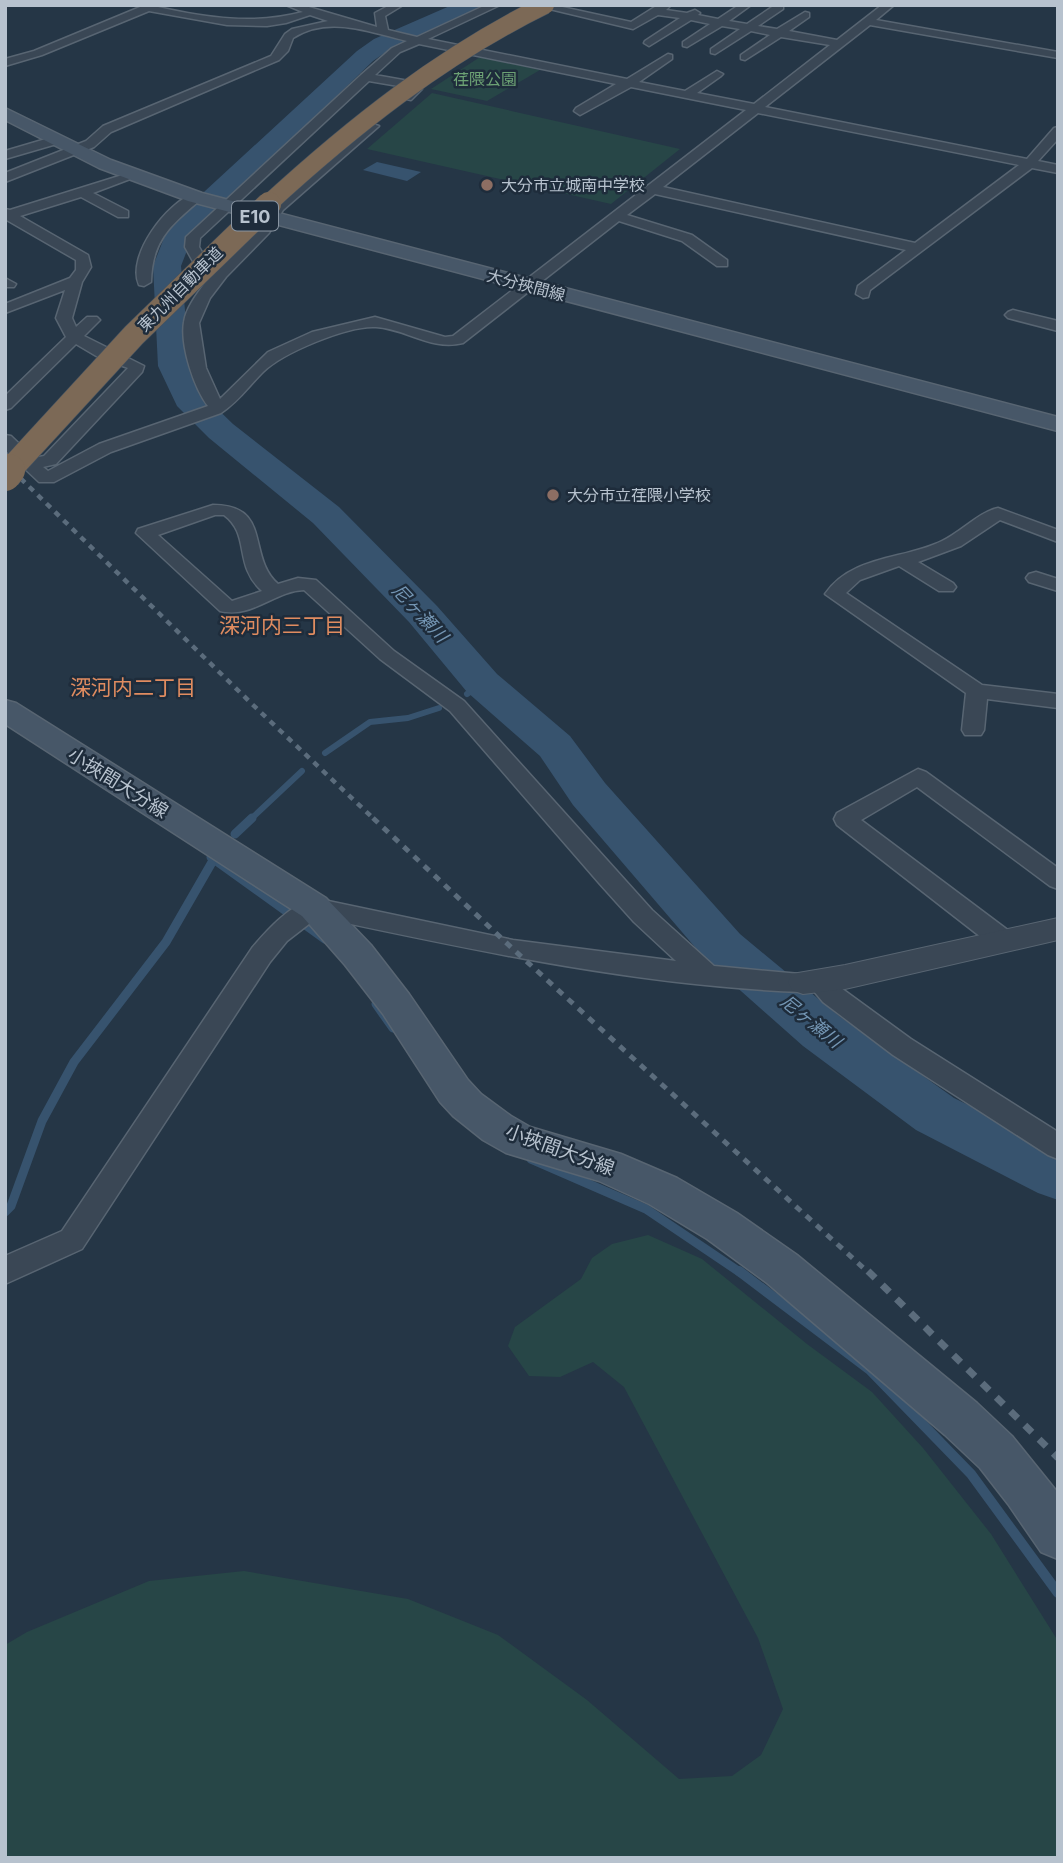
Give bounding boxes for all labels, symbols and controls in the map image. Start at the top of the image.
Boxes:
park label: 荏隈公園 [453,69,517,89]
place label: 大分市立城南中学校 [501,175,645,195]
marker: 大分市立城南中学校 [479,177,495,193]
road number: E10 [232,202,278,230]
street label: 東九州自動車道 [133,242,227,336]
street label: 大分挾間線 [485,265,567,305]
place label: 大分市立荏隈小学校 [567,485,711,505]
marker: 大分市立荏隈小学校 [545,487,561,503]
water label: 尼ヶ瀬川 [388,580,454,648]
district label: 深河内三丁目 [219,613,345,638]
district label: 深河内二丁目 [70,675,196,700]
street label: 小挾間大分線 [64,743,172,823]
water label: 尼ヶ瀬川 [776,990,847,1053]
street label: 小挾間大分線 [502,1120,618,1180]

